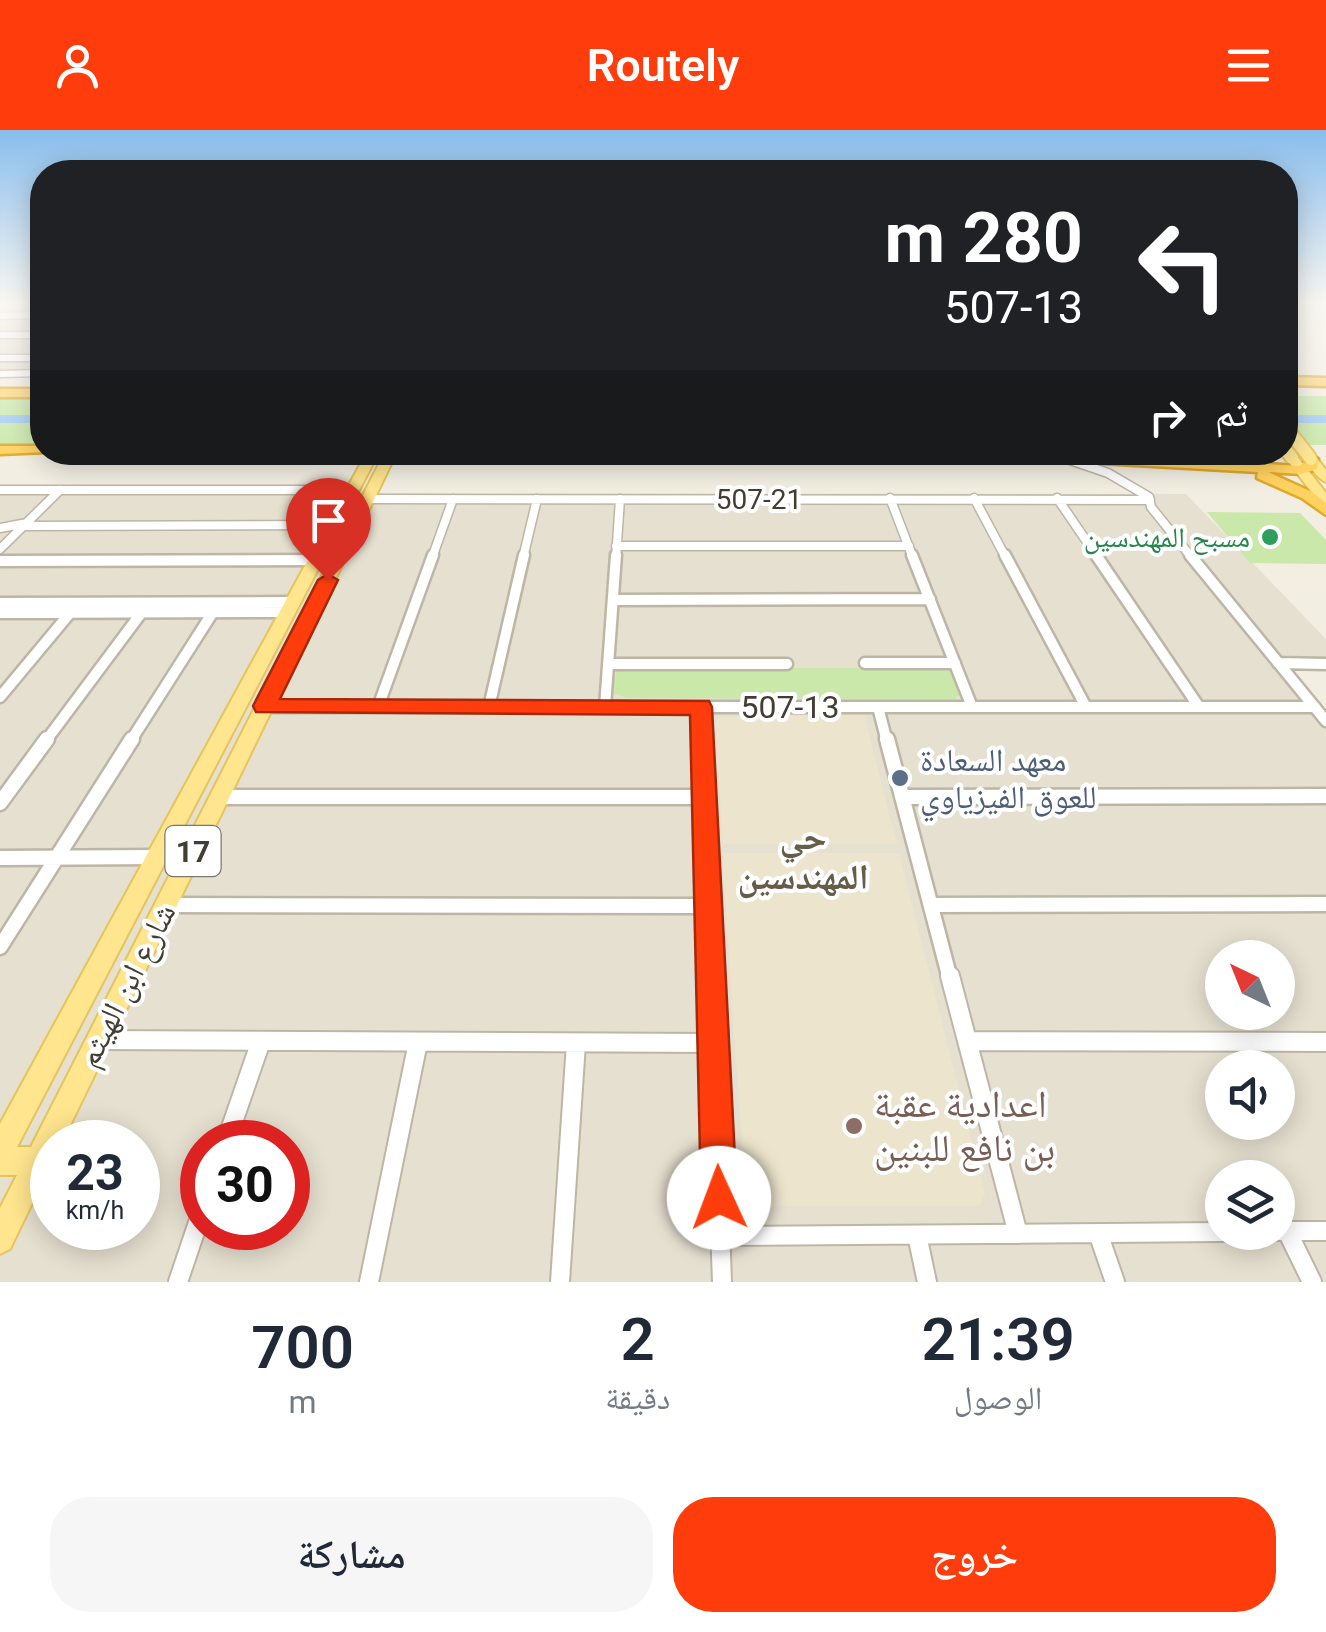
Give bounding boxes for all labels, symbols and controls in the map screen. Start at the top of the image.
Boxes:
icon: person [50,38,105,93]
icon: menu [1221,38,1276,93]
text: Routely [587,39,739,92]
text: 280 m [884,197,1083,279]
icon: left [1118,200,1248,330]
text: 507-13 [944,281,1083,334]
icon: right [1140,390,1195,445]
text: ثم [1215,391,1248,435]
pin [286,478,371,581]
street label: 507-21 [716,483,802,516]
icon: arrive [301,493,356,548]
place label: مسبح المهندسين [1084,521,1250,555]
marker: مسبح المهندسين [1259,526,1281,548]
street label: 507-13 [741,688,839,726]
place label: معهد السعادة للعوق الفيزياوي [920,741,1097,822]
marker: معهد السعادة للعوق الفيزياوي [889,767,911,789]
district label: حي المهندسين [737,817,869,899]
road number: 17 [166,826,220,876]
street label: شارع ابن الهيثم [69,897,185,1074]
north arrow [1205,940,1295,1030]
map controls [1205,940,1295,1250]
button: sound [1205,1050,1295,1140]
place label: اعدادية عقبة بن نافع للبنين [874,1082,1055,1172]
marker: اعدادية عقبة بن نافع للبنين [843,1115,865,1137]
speed limit sign: 30 [180,1120,310,1250]
text: 23 [66,1144,124,1202]
position arrow [667,1146,771,1250]
button: layers [1205,1160,1295,1250]
text: km/h [66,1196,124,1225]
text: 2 [621,1304,655,1375]
text: 21:39 [921,1304,1075,1375]
text: 700 [251,1312,354,1383]
text: دقيقة [605,1379,670,1417]
text: الوصول [954,1379,1042,1417]
text: m [289,1383,317,1421]
button: مشاركة [50,1497,653,1612]
button: خروج [673,1497,1276,1612]

